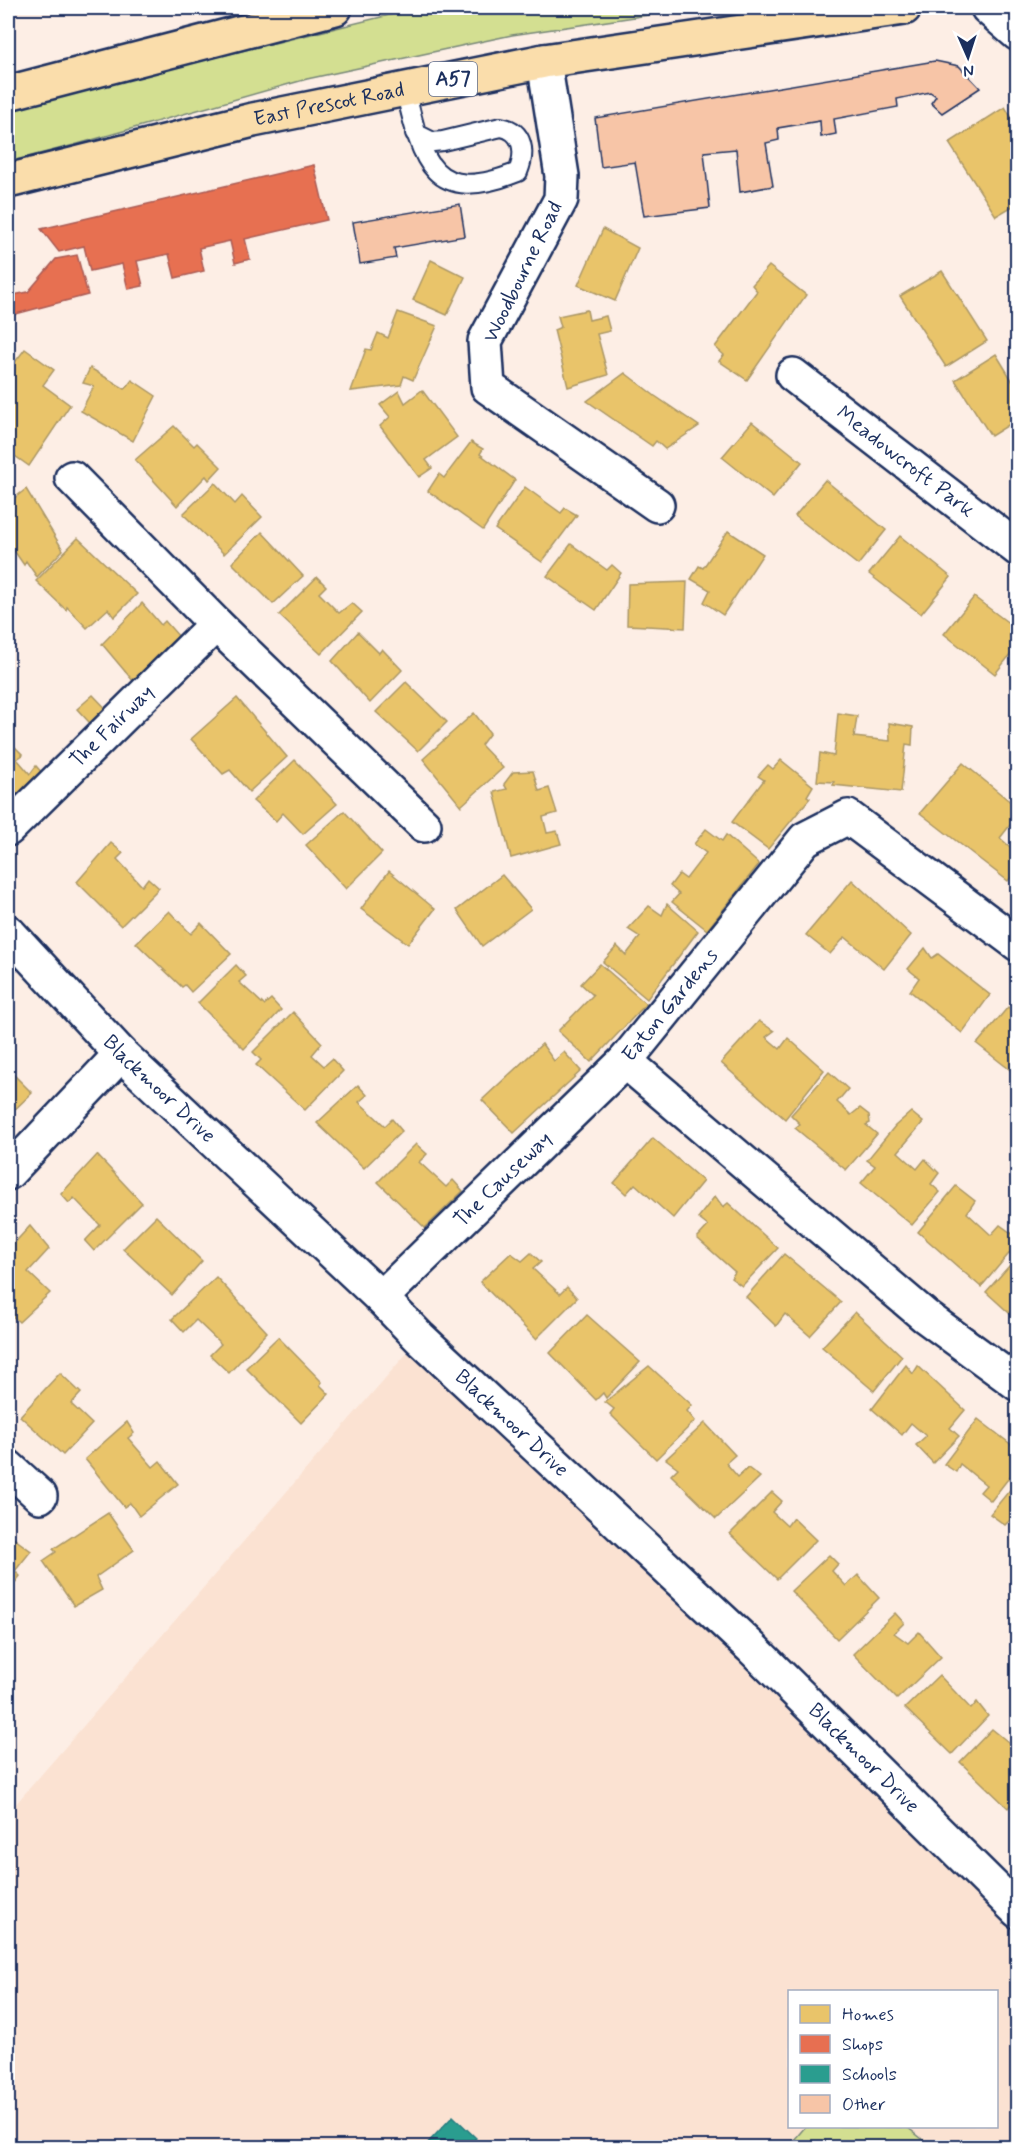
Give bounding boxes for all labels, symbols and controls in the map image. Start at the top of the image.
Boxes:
north arrow [938,27,998,87]
text: N [963,60,975,81]
road number: A57 [429,62,477,96]
street label: East Prescot Road [251,76,407,134]
street label: Woodbourne Road [477,197,569,347]
street label: Meadowcroft Park [830,400,980,524]
street label: The Fairway [64,679,160,774]
street label: Eaton Gardens [616,943,725,1068]
street label: Blackmoor Drive [96,1029,222,1150]
street label: The Causeway [448,1125,558,1234]
street label: Blackmoor Drive [449,1363,574,1484]
street label: Blackmoor Drive [802,1697,925,1820]
legend [788,1990,998,2128]
text: Homes [842,2003,894,2027]
text: Shops [842,2033,883,2057]
text: Schools [842,2063,897,2087]
text: Other [842,2093,886,2117]

